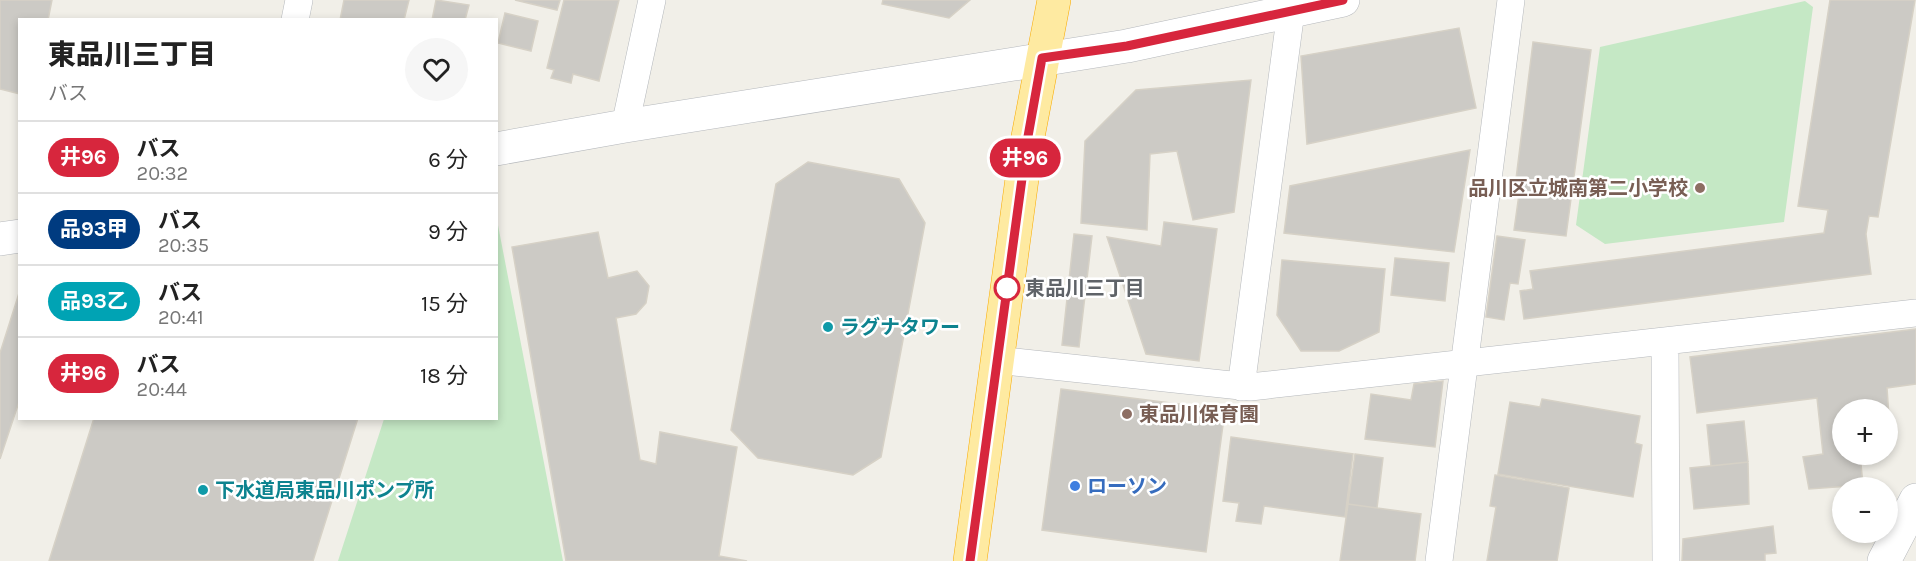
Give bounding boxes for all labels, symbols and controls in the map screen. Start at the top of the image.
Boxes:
text: 東品川三丁目 [48,38,216,71]
button: heart [405,38,468,101]
text: バス [48,82,88,105]
text: バス [137,136,181,162]
line badge: 井96 [990,138,1060,178]
text: 井96 [60,145,107,169]
text: 井96 [1002,146,1048,170]
text: 6 分 [428,147,468,173]
text: 20:32 [137,162,188,185]
place label: 品川区立城南第二小学校 [1468,177,1688,200]
marker: 品川区立城南第二小学校 [1693,181,1707,195]
text: バス [158,208,202,234]
text: 品93甲 [60,217,128,241]
text: 9 分 [428,219,468,245]
text: 20:35 [158,234,209,257]
marker: 東品川三丁目 [994,275,1020,301]
place label: 東品川三丁目 [1025,277,1145,300]
text: バス [158,280,202,306]
text: 品93乙 [60,289,128,313]
text: 15 分 [421,291,468,317]
text: 20:41 [158,306,204,329]
place label: ラグナタワー [840,316,960,339]
marker: ラグナタワー [821,320,835,334]
text: バス [137,352,181,378]
text: 井96 [60,361,107,385]
text: 18 分 [420,363,468,389]
text: 20:44 [137,378,187,401]
map controls [1832,399,1898,543]
button: + [1832,399,1898,465]
place label: 東品川保育園 [1139,403,1259,426]
marker: 東品川保育園 [1120,407,1134,421]
place label: ローソン [1087,475,1167,498]
button: − [1832,477,1898,543]
place label: 下水道局東品川ポンプ所 [215,479,434,502]
marker: ローソン [1068,479,1082,493]
marker: 下水道局東品川ポンプ所 [196,483,210,497]

